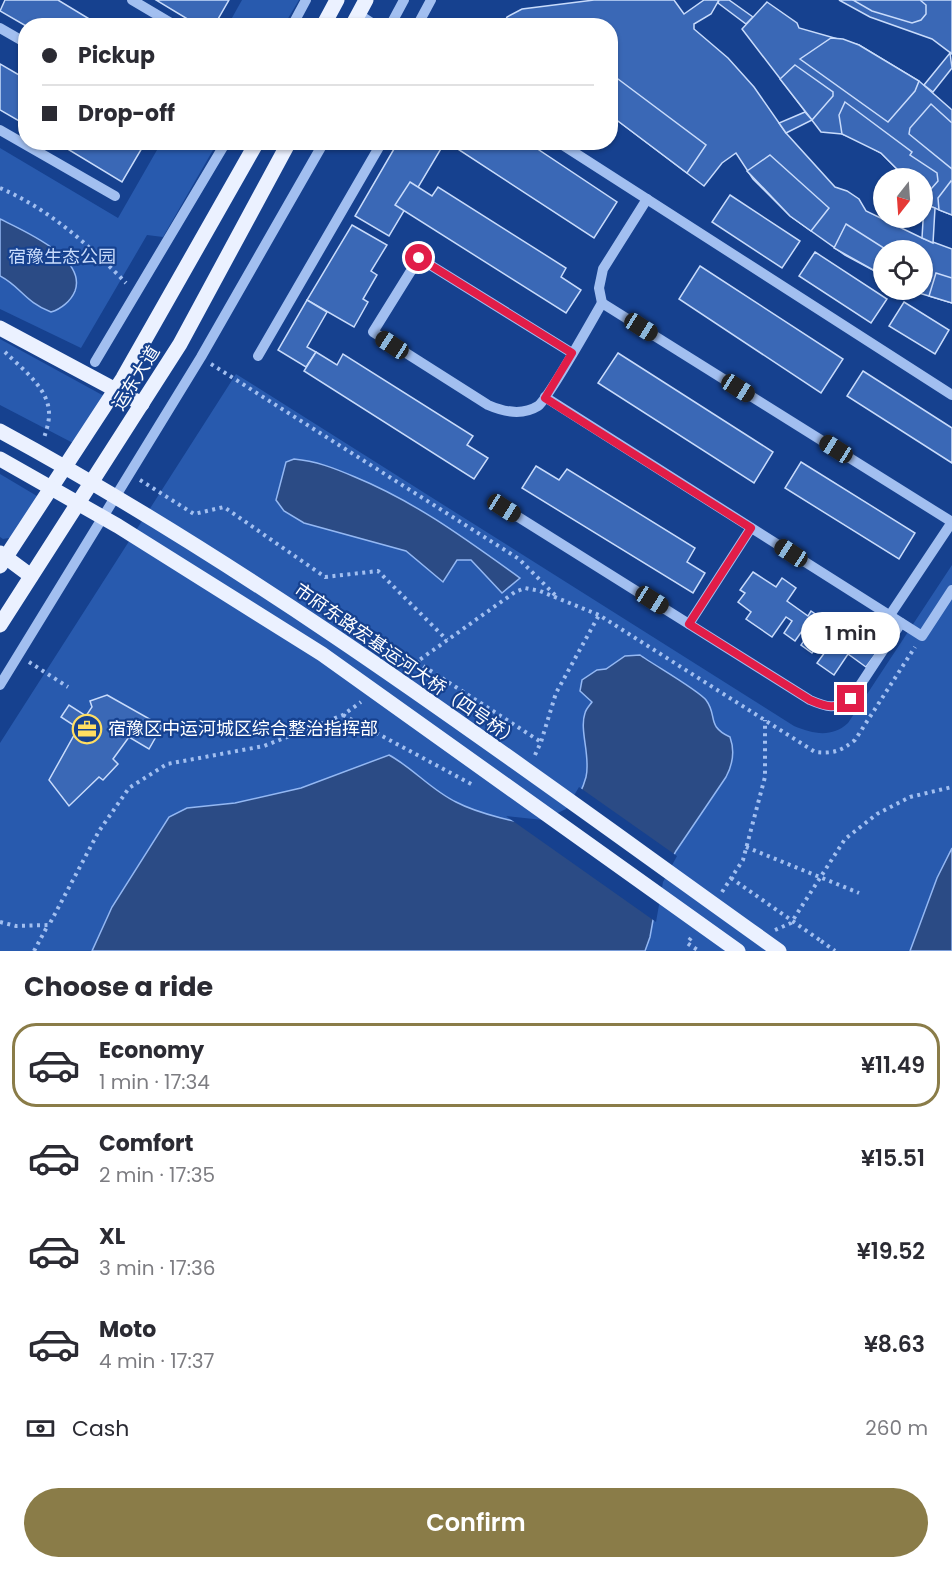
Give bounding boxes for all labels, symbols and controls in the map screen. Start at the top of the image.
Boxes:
text: Pickup [78,40,155,71]
text: Drop-off [78,98,175,129]
north arrow [873,168,933,228]
map controls [873,168,933,300]
button: locate [873,240,933,300]
park label: 宿豫生态公园 [8,244,116,269]
route start [405,244,432,271]
car [621,310,661,344]
car [372,328,412,362]
street label: 运东大道 [106,341,165,415]
car [718,371,758,405]
car [816,432,856,466]
car [484,491,524,525]
car [771,536,811,570]
street label: 市府东路宏基运河大桥（四号桥） [290,577,525,752]
car [632,583,672,617]
callout: 1 min [802,612,900,654]
text: 1 min [825,619,876,647]
route end [837,685,864,712]
office icon: 宿豫区中运河城区综合整治指挥部 [71,713,103,745]
place label: 宿豫区中运河城区综合整治指挥部 [108,716,378,741]
text: Choose a ride [24,968,213,1005]
text: Economy [99,1035,204,1066]
icon: car [27,1038,81,1092]
text: ¥11.49 [861,1050,925,1081]
text: 1 min · 17:34 [99,1068,210,1096]
text: Comfort [99,1128,193,1159]
icon: car [27,1131,81,1185]
text: ¥15.51 [861,1143,925,1174]
text: 2 min · 17:35 [99,1161,215,1189]
text: XL [99,1221,125,1252]
icon: car [27,1224,81,1278]
text: ¥19.52 [857,1236,925,1267]
text: 3 min · 17:36 [99,1254,215,1282]
text: Moto [99,1314,156,1345]
icon: car [27,1317,81,1371]
text: ¥8.63 [864,1329,925,1360]
text: 4 min · 17:37 [99,1347,214,1375]
icon: cash [24,1412,57,1445]
text: Cash [72,1413,129,1444]
text: 260 m [865,1414,928,1442]
button: Confirm [24,1488,928,1557]

